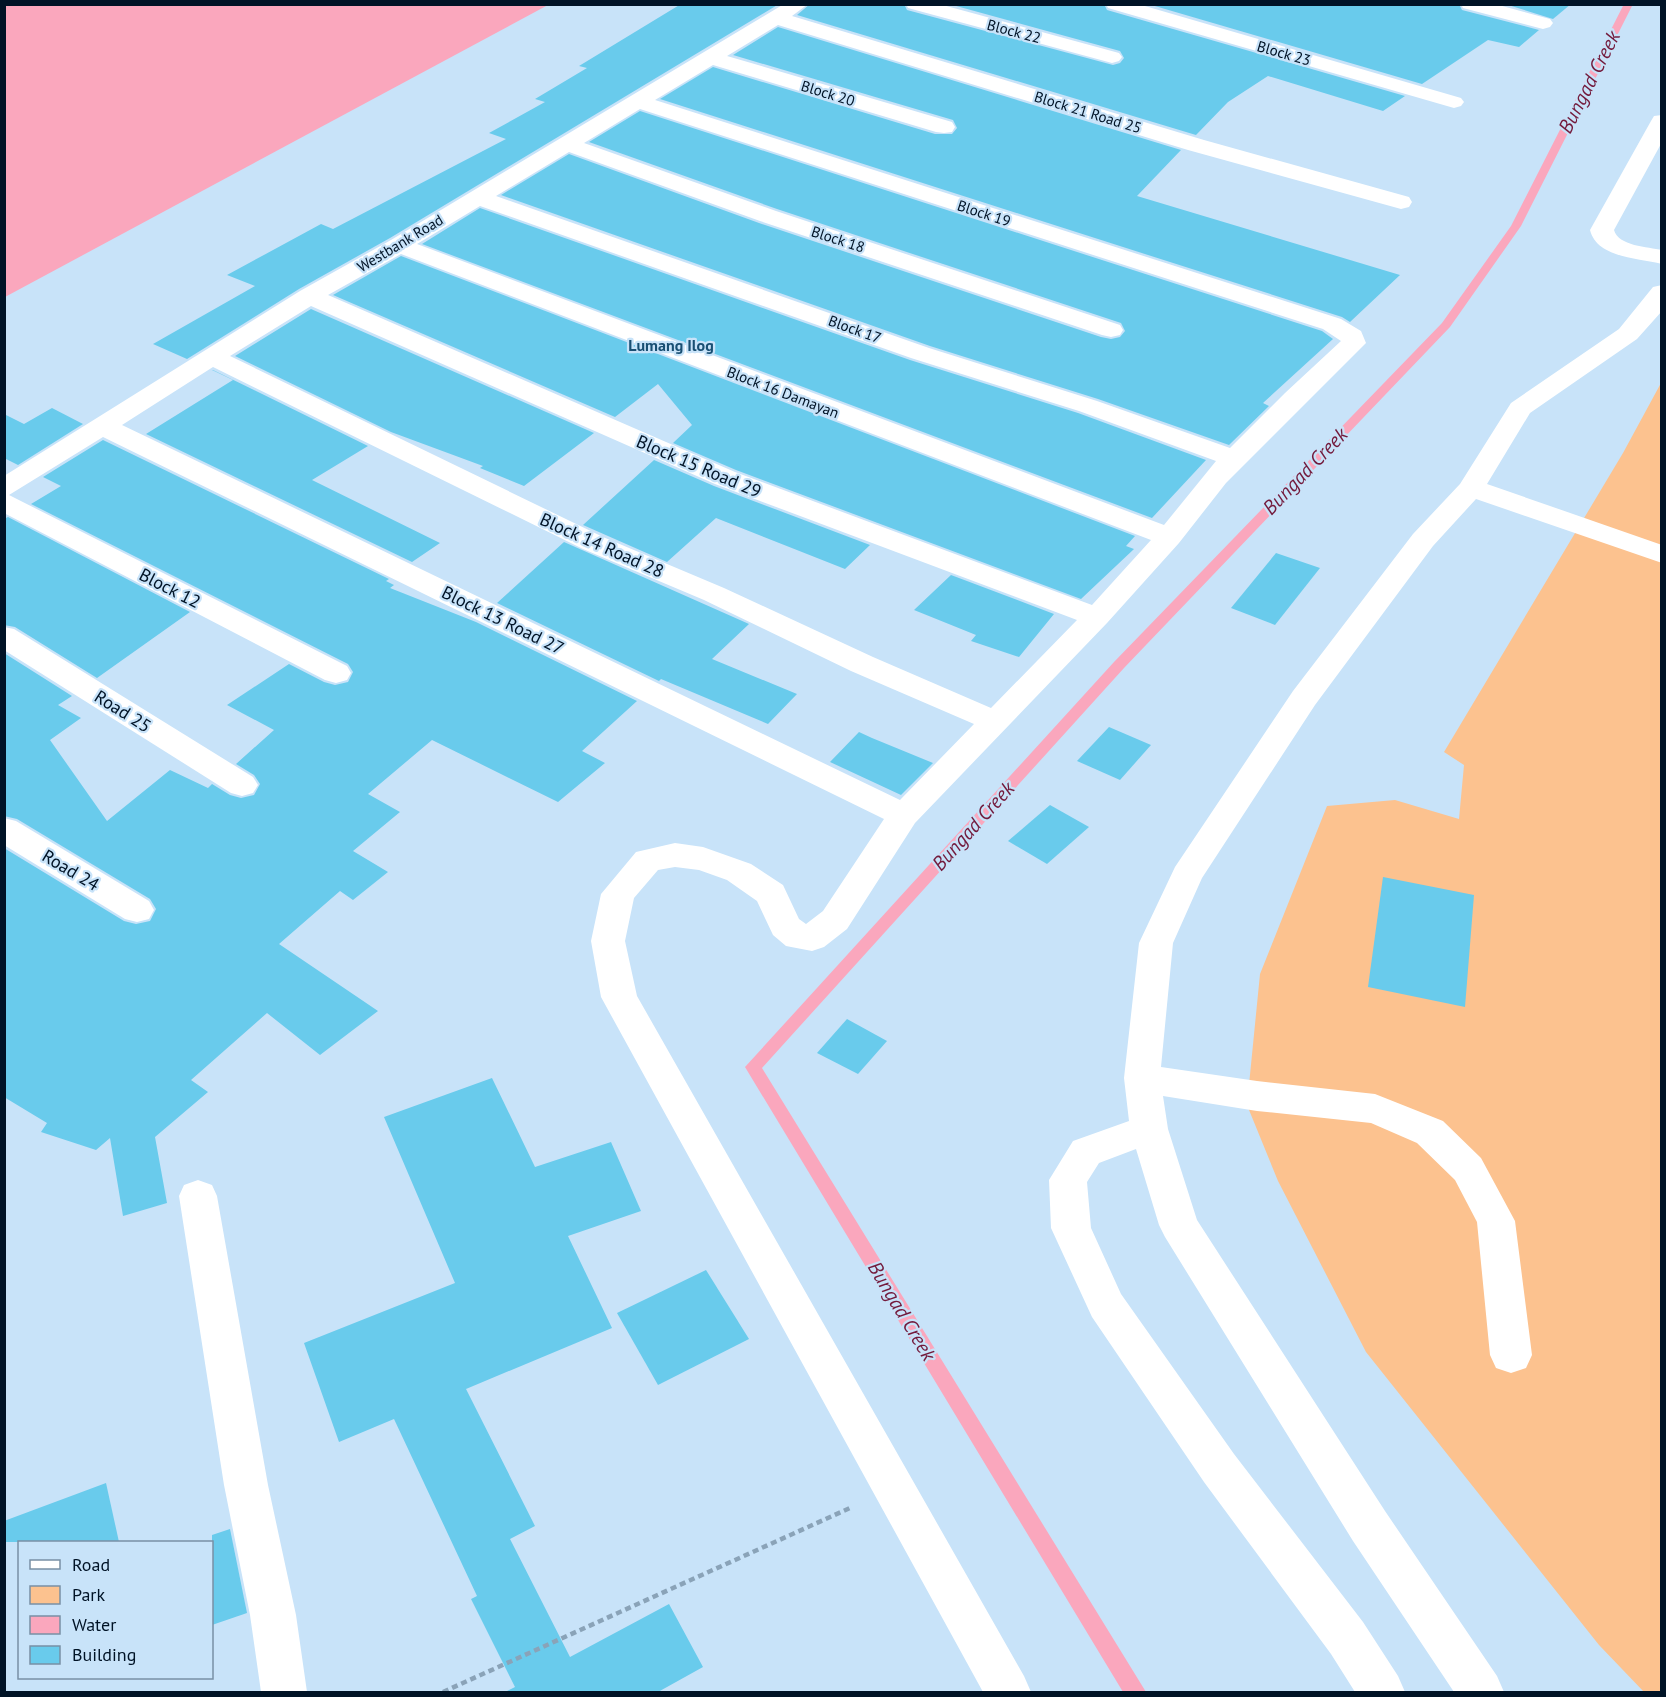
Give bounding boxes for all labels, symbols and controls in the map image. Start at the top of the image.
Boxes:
street label: Block 22 [985,15,1043,47]
water label: Bungad Creek [1552,26,1626,138]
street label: Block 23 [1255,36,1313,70]
street label: Block 20 [799,76,857,110]
street label: Block 21 Road 25 [1032,87,1144,137]
street label: Block 19 [955,195,1013,231]
street label: Westbank Road [354,210,446,276]
street label: Block 18 [809,221,867,257]
street label: Block 17 [826,311,884,347]
district label: Lumang Ilog [628,335,714,355]
street label: Block 16 Damayan [724,362,842,422]
water label: Bungad Creek [1257,421,1354,520]
street label: Block 15 Road 29 [633,429,765,503]
street label: Block 14 Road 28 [536,507,668,583]
street label: Block 12 [135,563,205,613]
street label: Block 13 Road 27 [438,580,568,660]
street label: Road 25 [90,685,156,737]
water label: Bungad Creek [926,775,1021,876]
street label: Road 24 [38,844,104,896]
water label: Bungad Creek [862,1257,942,1366]
legend [18,1541,213,1679]
text: Road [72,1553,110,1576]
text: Park [72,1583,105,1606]
text: Water [72,1613,116,1636]
text: Building [72,1643,136,1666]

